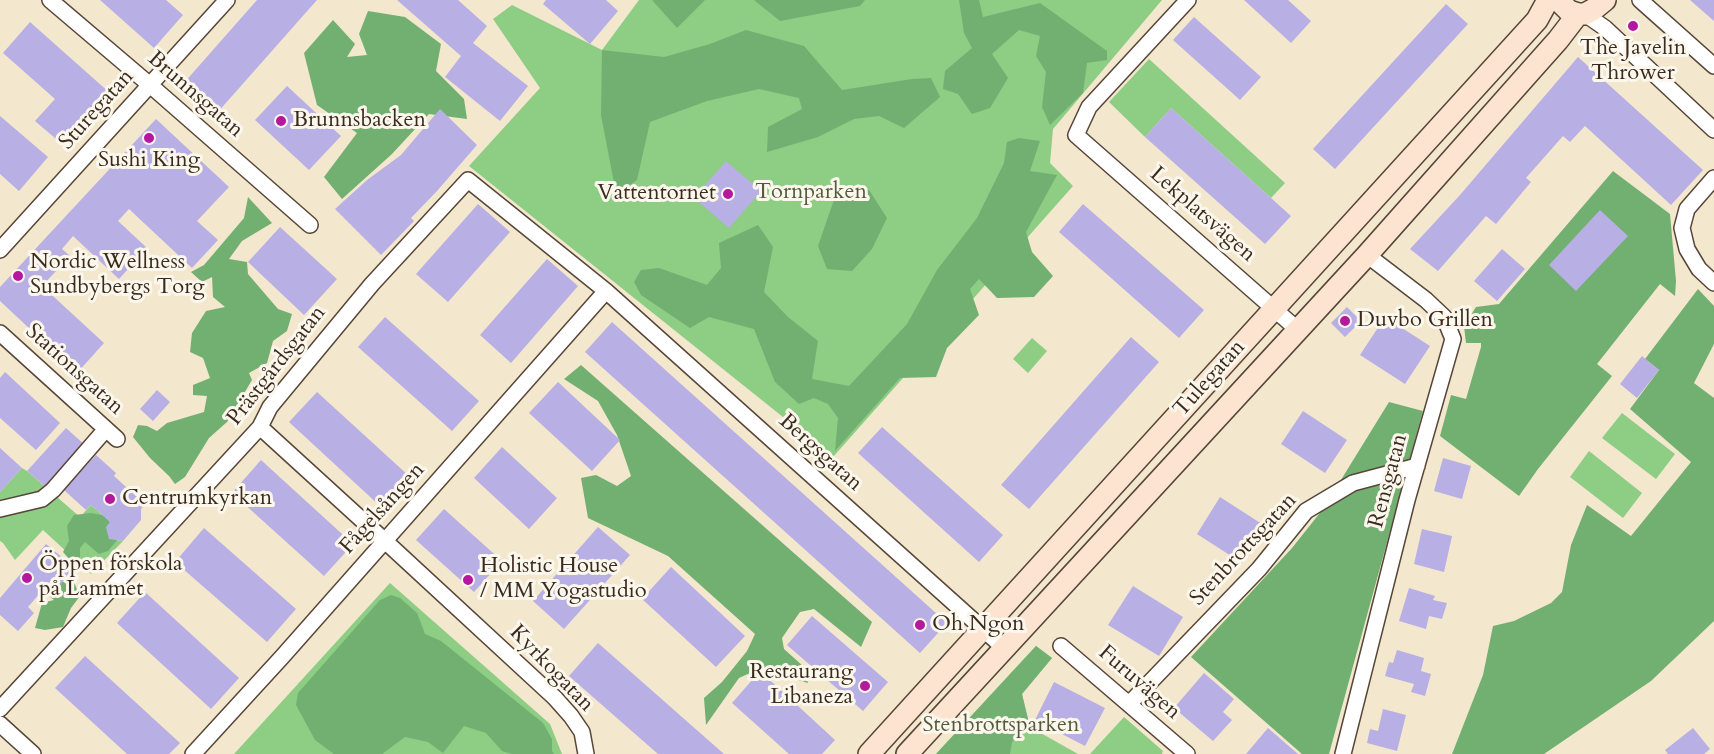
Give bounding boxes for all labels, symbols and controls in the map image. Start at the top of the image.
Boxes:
marker: The Javelin Thrower [1626,19,1640,33]
place label: The Javelin Thrower [1580,36,1686,88]
street label: Brunnsgatan [142,46,248,144]
street label: Sturegatan [54,64,140,156]
place label: Brunnsbacken [293,108,426,134]
marker: Brunnsbacken [274,114,288,128]
marker: Sushi King [142,131,156,145]
place label: Sushi King [98,148,200,174]
street label: Lekplatsvägen [1144,162,1260,268]
park label: Tornparken [755,180,867,206]
place label: Vattentornet [598,181,716,207]
marker: Vattentornet [721,187,735,201]
place label: Nordic Wellness Sundbybergs Torg [30,250,205,302]
marker: Nordic Wellness Sundbybergs Torg [11,269,25,283]
street label: Prästgårdsgatan [222,301,332,431]
place label: Duvbo Grillen [1357,308,1493,334]
marker: Duvbo Grillen [1338,314,1352,328]
street label: Stationsgatan [19,319,129,421]
street label: Tulegatan [1169,335,1251,423]
street label: Bergsgatan [773,409,867,497]
street label: Rensgatan [1364,431,1414,531]
street label: Fågelsången [335,458,431,560]
place label: Centrumkyrkan [122,486,272,512]
street label: Stenbrottsgatan [1185,488,1303,612]
marker: Centrumkyrkan [103,492,117,506]
place label: Öppen förskola på Lammet [39,552,183,604]
place label: Holistic House / MM Yogastudio [480,554,647,606]
marker: Öppen förskola på Lammet [20,571,34,585]
marker: Holistic House / MM Yogastudio [461,573,475,587]
place label: Oh Ngon [932,612,1024,638]
marker: Oh Ngon [913,618,927,632]
street label: Kyrkogatan [503,620,599,718]
street label: Furuvägen [1092,640,1186,726]
place label: Restaurang Libaneza [750,660,853,712]
marker: Restaurang Libaneza [858,679,872,693]
park label: Stenbrottsparken [923,713,1079,739]

